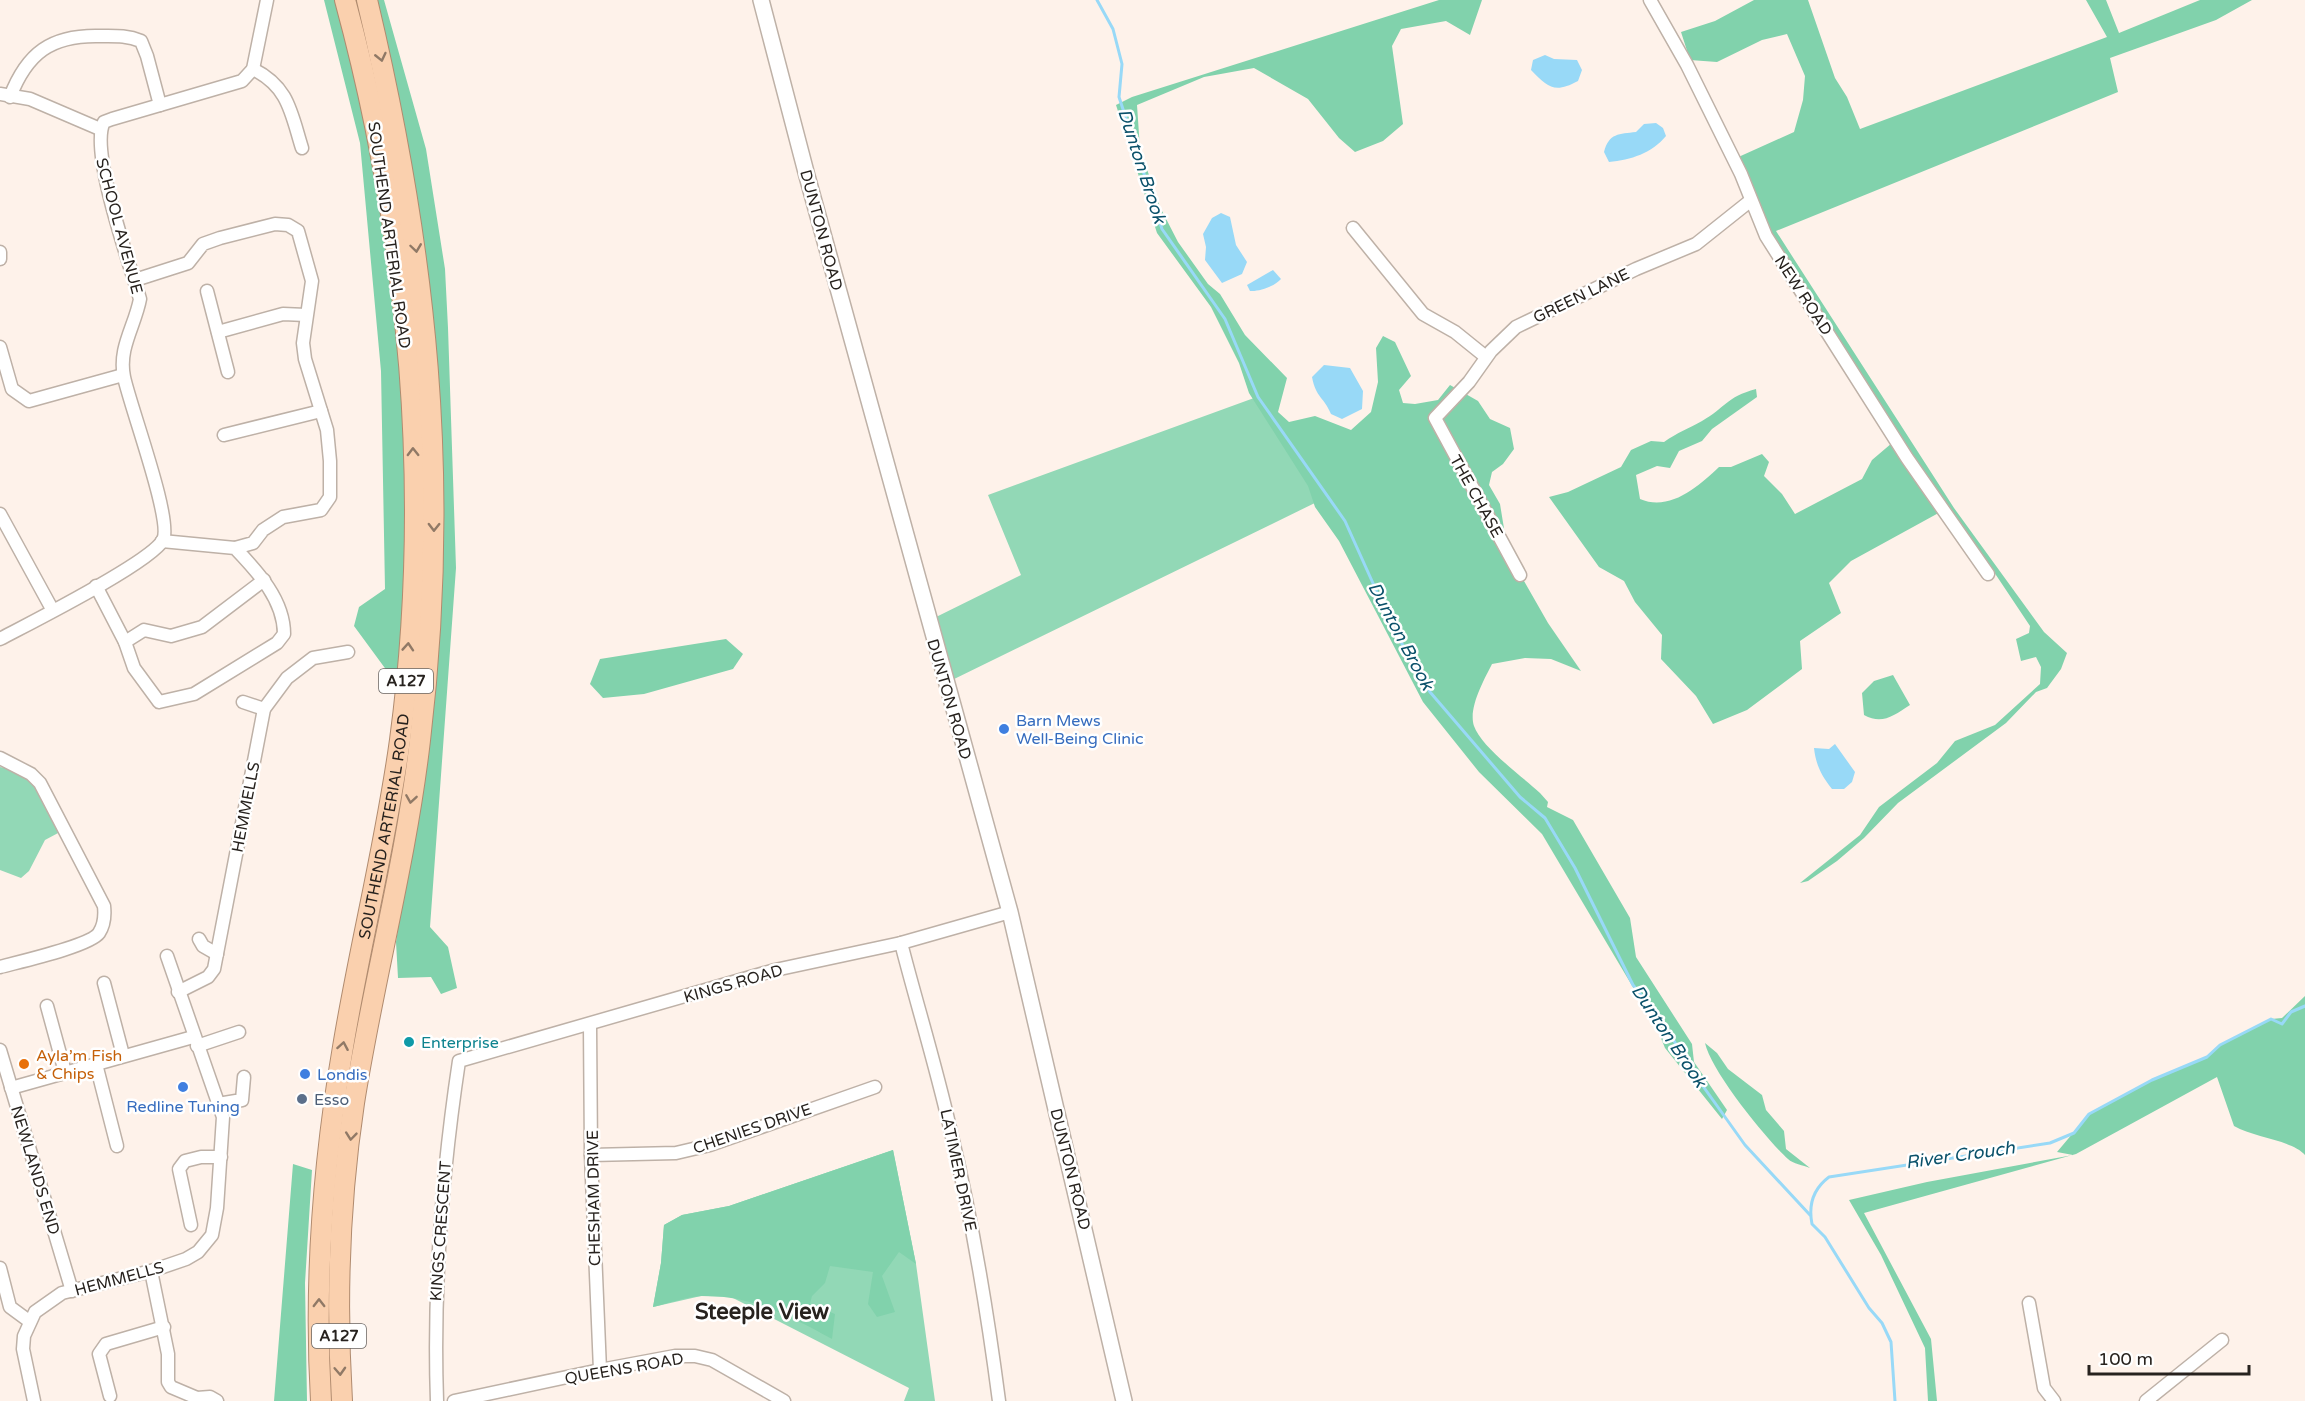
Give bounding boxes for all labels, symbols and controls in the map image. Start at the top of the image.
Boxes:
one-way arrow [373,52,386,62]
water label: Dunton Brook [1113,106,1171,227]
street label: SOUTHEND ARTERIAL ROAD [363,121,415,350]
street label: SCHOOL AVENUE [91,156,147,297]
street label: DUNTON ROAD [795,168,847,293]
one-way arrow [410,244,422,253]
street label: NEW ROAD [1770,252,1836,339]
street label: GREEN LANE [1530,264,1633,328]
one-way arrow [407,447,420,456]
street label: THE CHASE [1445,452,1507,541]
one-way arrow [428,522,440,531]
water label: Dunton Brook [1363,578,1439,695]
street label: DUNTON ROAD [922,637,976,762]
one-way arrow [402,642,415,651]
road number: A127 [379,669,433,693]
place label: Barn Mews Well-Being Clinic [1016,711,1143,749]
street label: SOUTHEND ARTERIAL ROAD [355,712,414,941]
marker: Barn Mews Well-Being Clinic [997,722,1011,736]
street label: HEMMELLS [227,760,265,854]
one-way arrow [406,795,418,804]
street label: KINGS ROAD [681,960,785,1008]
water label: Dunton Brook [1627,980,1712,1092]
place label: Enterprise [421,1033,499,1053]
marker: Enterprise [402,1035,416,1049]
one-way arrow [337,1042,349,1051]
place label: Ayla’m Fish & Chips [36,1046,122,1084]
marker: Ayla’m Fish & Chips [17,1057,31,1071]
place label: Londis [317,1065,367,1085]
marker: Londis [298,1067,312,1081]
marker: Redline Tuning [176,1080,190,1094]
place label: Esso [314,1090,349,1110]
marker: Esso [295,1092,309,1106]
place label: Redline Tuning [126,1097,240,1117]
street label: CHENIES DRIVE [690,1099,814,1159]
street label: NEWLANDS END [6,1103,64,1237]
street label: DUNTON ROAD [1045,1106,1095,1232]
street label: LATIMER DRIVE [935,1107,981,1233]
street label: CHESHAM DRIVE [583,1130,605,1266]
one-way arrow [345,1131,357,1140]
water label: River Crouch [1904,1136,2017,1174]
street label: KINGS CRESCENT [426,1160,456,1302]
street label: HEMMELLS [72,1257,166,1300]
one-way arrow [313,1298,325,1307]
district label: Steeple View [695,1299,830,1325]
road number: A127 [312,1324,366,1348]
scale bar [2089,1338,2250,1376]
text: 100 m [2098,1348,2153,1370]
street label: QUEENS ROAD [563,1349,685,1389]
one-way arrow [333,1366,346,1375]

